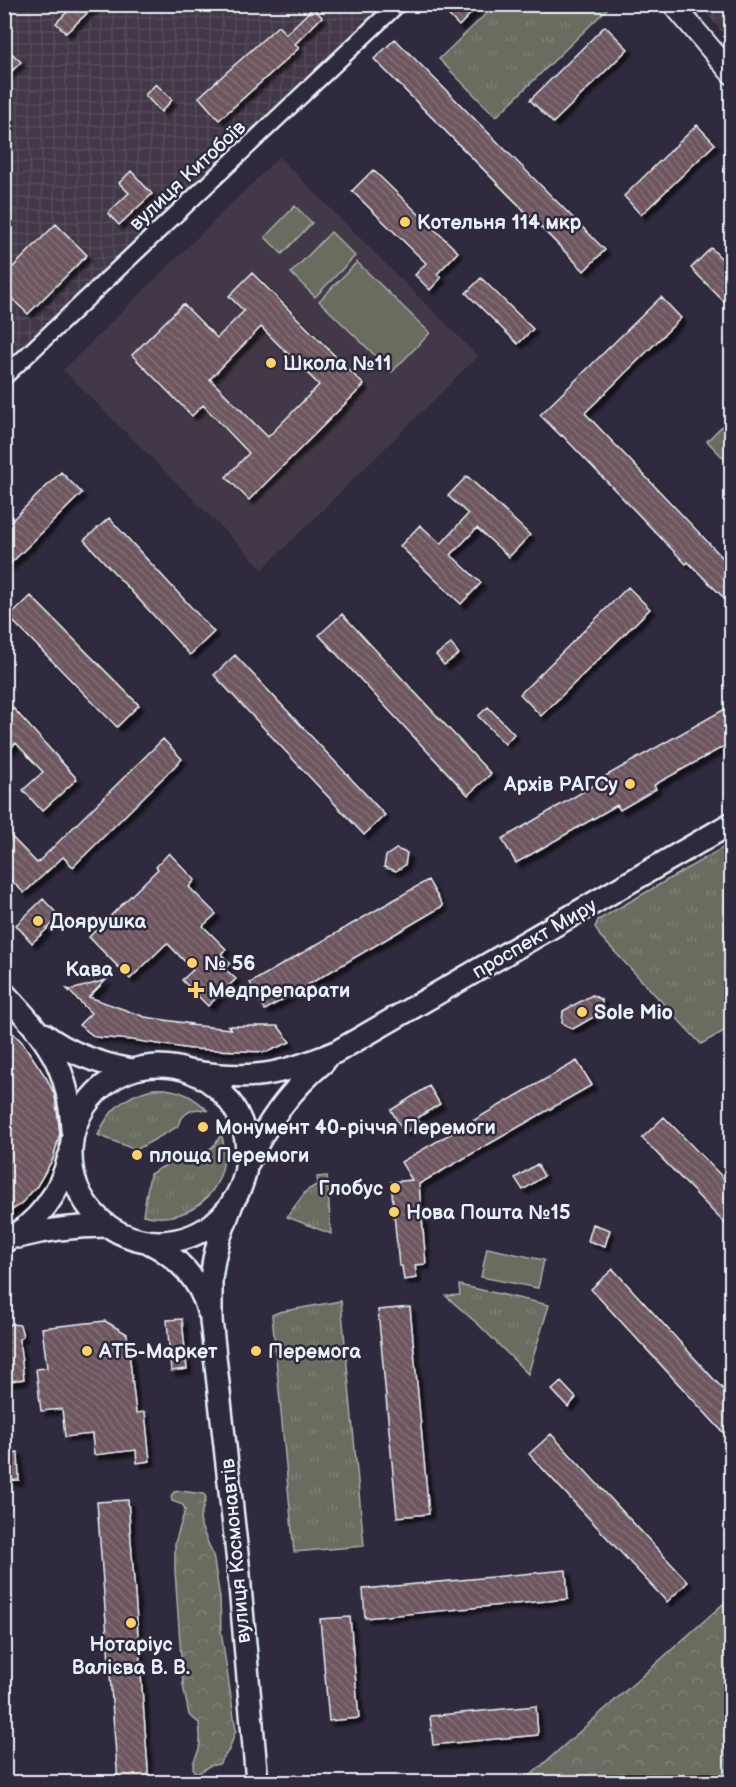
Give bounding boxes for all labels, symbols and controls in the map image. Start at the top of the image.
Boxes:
street label: вулиця Китобоїв [124,115,251,236]
place label: Котельня 114 мкр [417,211,582,235]
marker: Котельня 114 мкр [398,215,412,229]
place label: Школа №11 [283,352,391,376]
marker: Школа №11 [264,356,278,370]
place label: Архів РАГСу [503,773,618,797]
marker: Архів РАГСу [623,777,637,791]
street label: проспект Миру [468,894,601,984]
place label: Доярушка [50,910,146,934]
marker: Доярушка [31,914,45,928]
place label: № 56 [204,952,255,976]
marker: № 56 [185,956,199,970]
place label: Кава [65,958,113,982]
marker: Кава [118,962,132,976]
place label: Медпрепарати [208,979,350,1003]
marker: Медпрепарати [189,983,203,997]
place label: Sole Mio [594,1001,673,1025]
marker: Sole Mio [575,1005,589,1019]
place label: Монумент 40-річчя Перемоги [215,1116,496,1140]
marker: Монумент 40-річчя Перемоги [196,1120,210,1134]
place label: площа Перемоги [149,1144,309,1168]
marker: площа Перемоги [130,1148,144,1162]
place label: Глобус [318,1177,383,1201]
marker: Глобус [388,1181,402,1195]
place label: Нова Пошта №15 [406,1201,571,1225]
marker: Нова Пошта №15 [387,1205,401,1219]
place label: АТБ-Маркет [98,1340,218,1364]
place label: Перемога [268,1340,361,1364]
marker: АТБ-Маркет [80,1344,94,1358]
marker: Перемога [249,1344,263,1358]
street label: вулиця Космонавтів [216,1457,256,1644]
marker: Нотаріус Валієва В. В. [124,1616,138,1630]
place label: Нотаріус Валієва В. В. [72,1633,190,1680]

